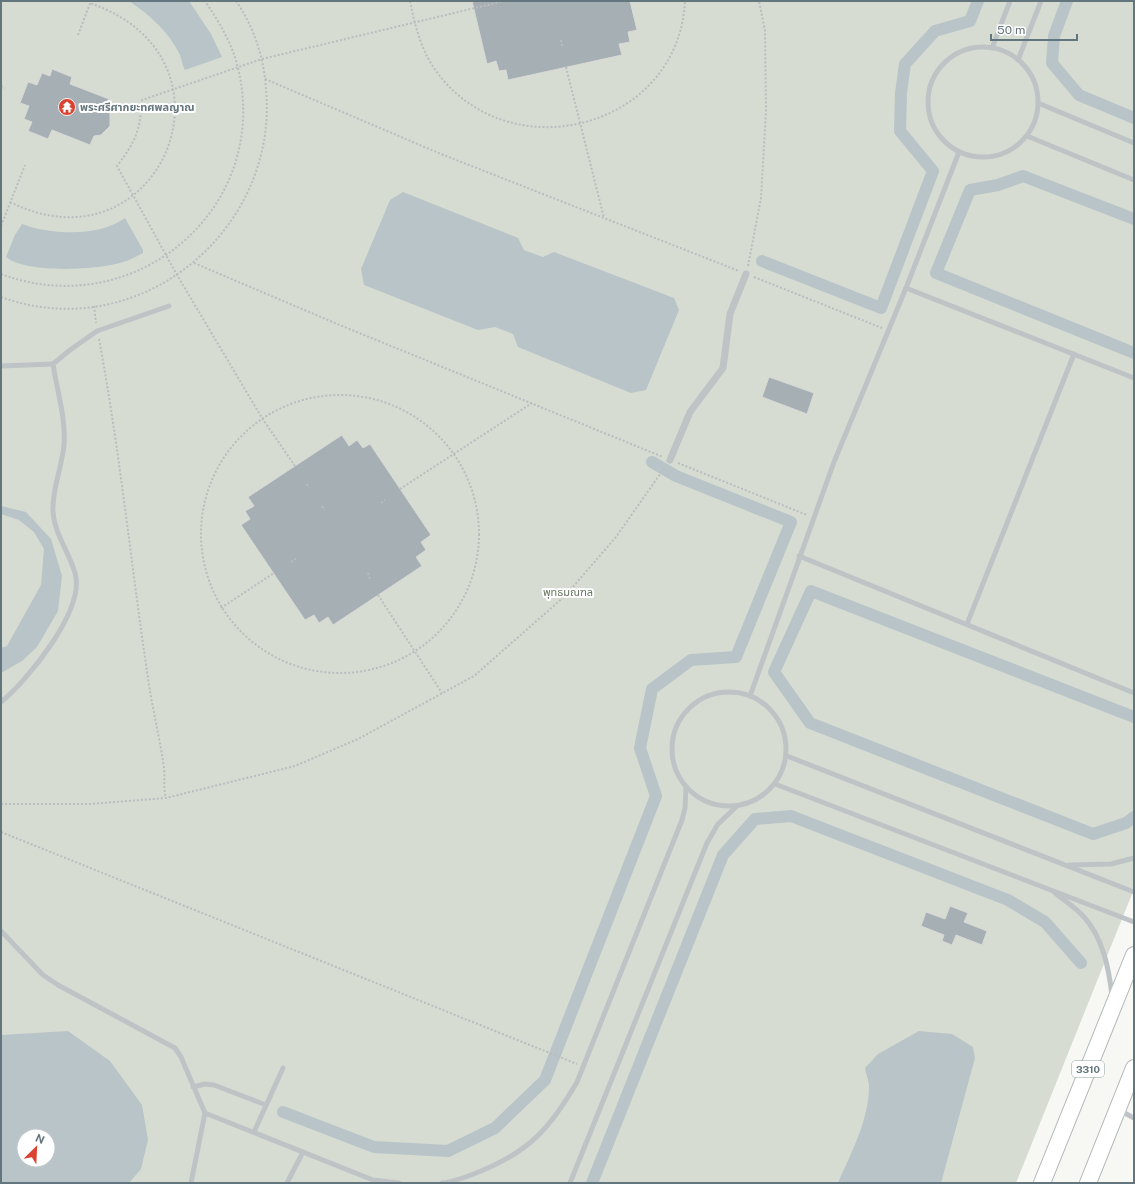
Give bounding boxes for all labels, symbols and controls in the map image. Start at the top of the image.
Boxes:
scale bar [991,16,1077,42]
text: 50 m [997,23,1025,37]
temple icon: พระศรีศากยะทศพลญาณ [57,97,77,117]
place label: พระศรีศากยะทศพลญาณ [80,101,195,113]
park label: พุทธมณฑล [543,586,593,599]
road number: 3310 [1072,1061,1104,1077]
north arrow [16,1128,56,1168]
text: N [34,1132,46,1146]

